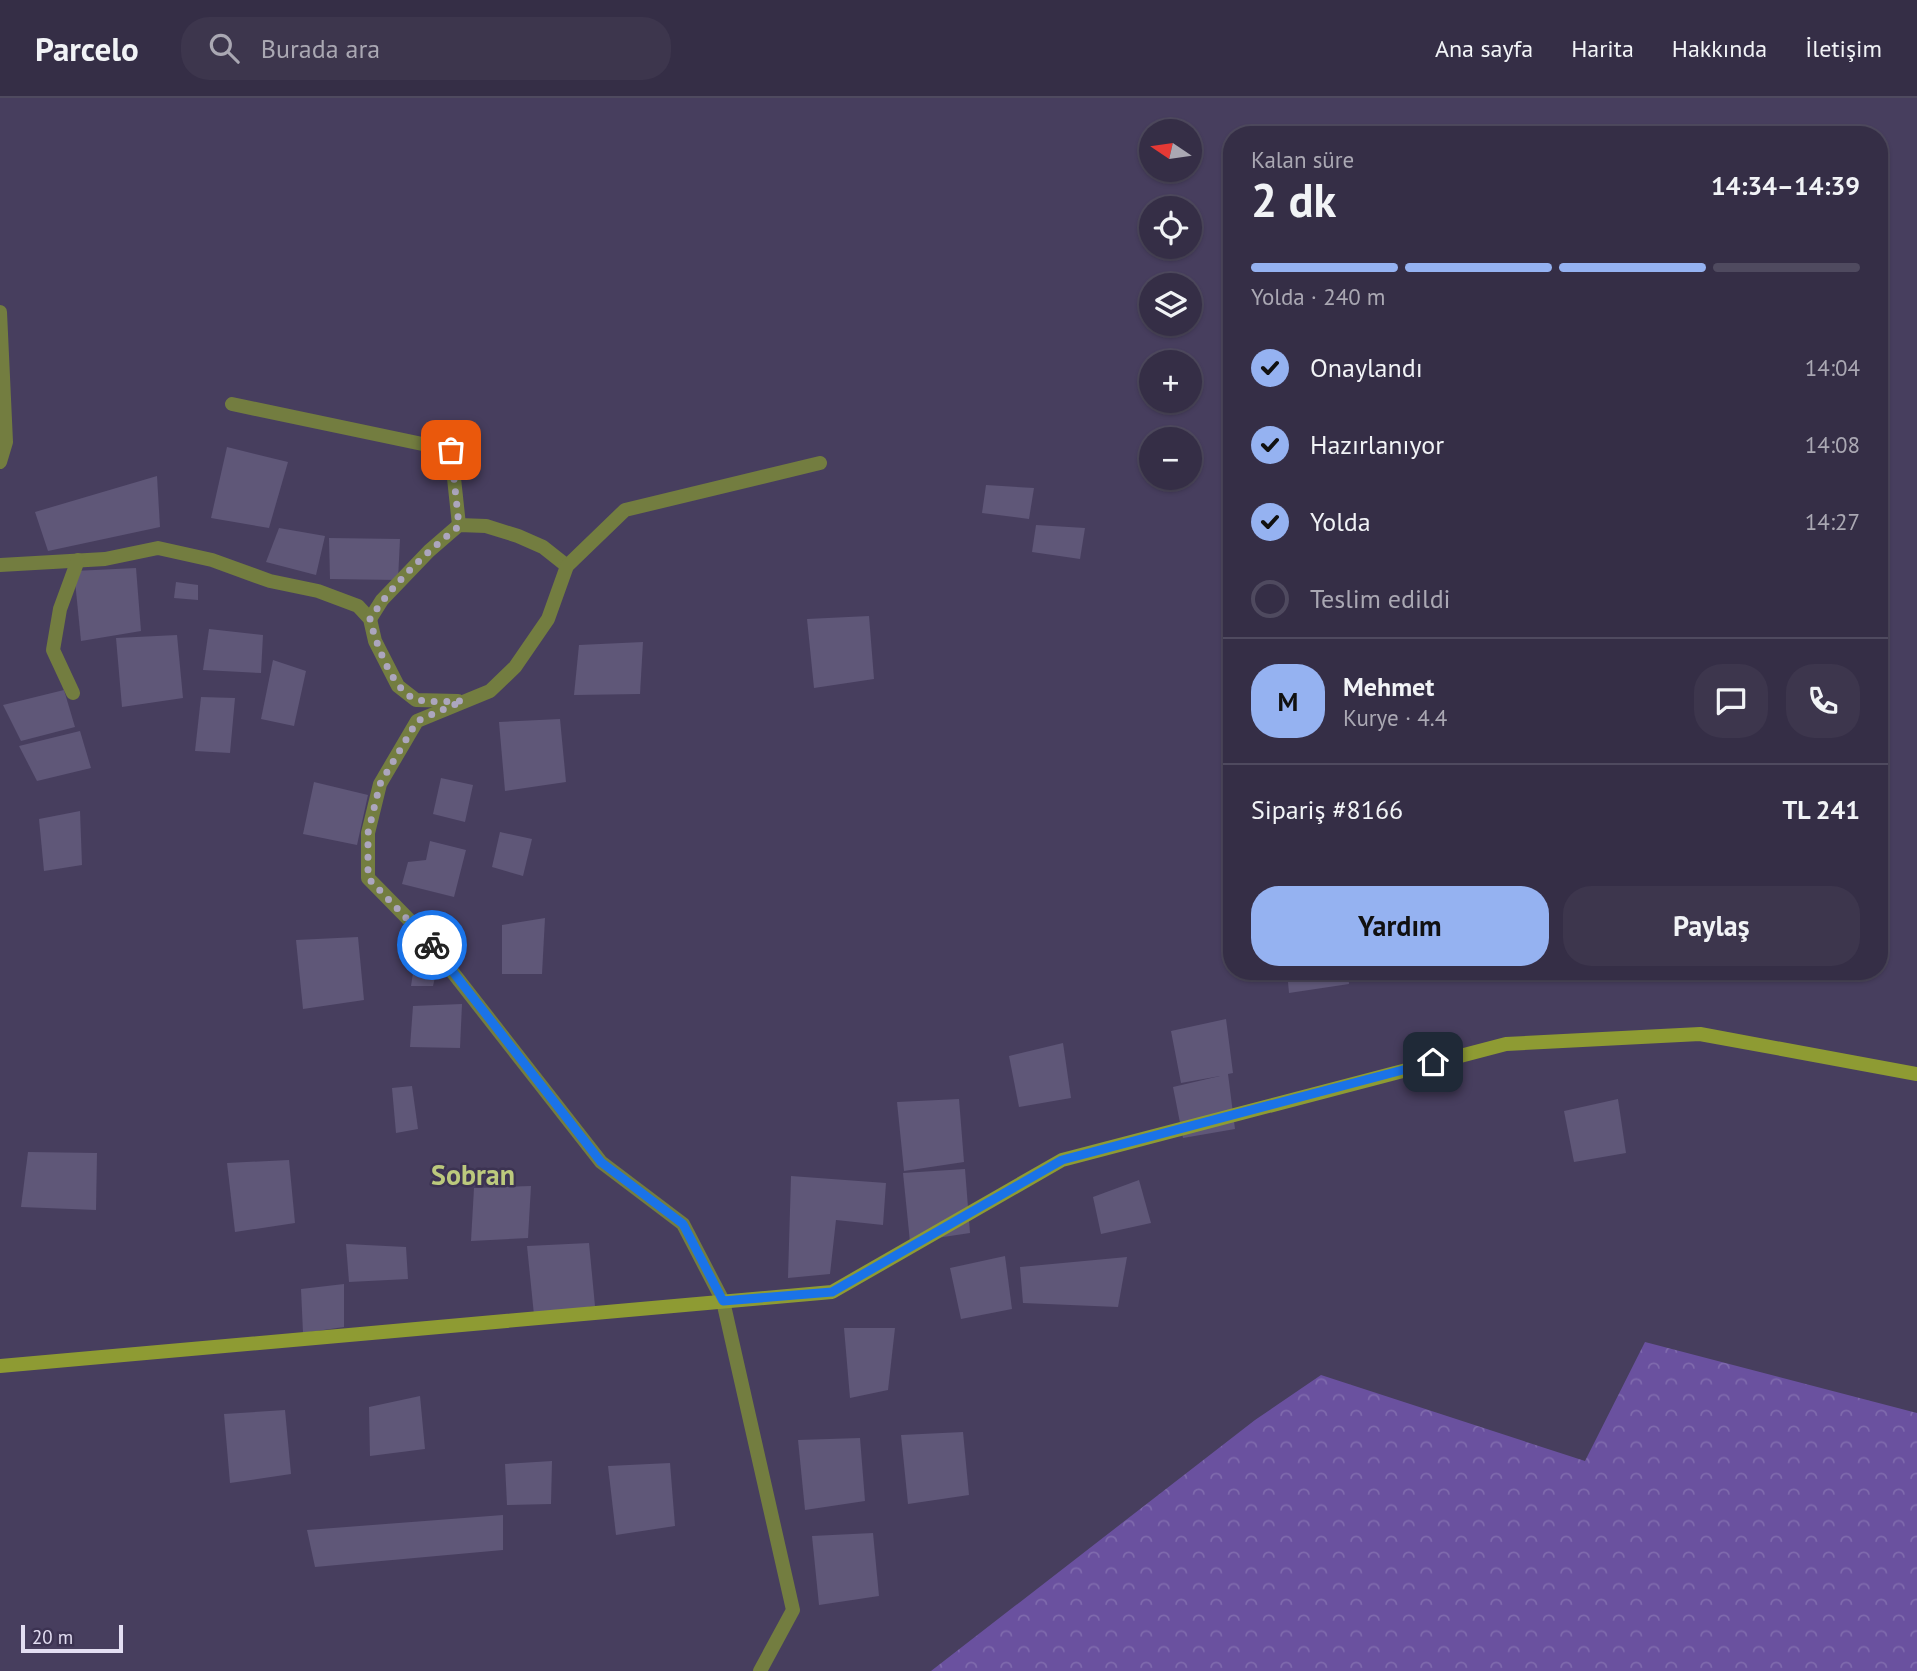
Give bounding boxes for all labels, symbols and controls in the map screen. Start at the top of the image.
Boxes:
search box [181,17,671,80]
text: Parcelo [35,27,139,70]
icon: search [205,29,243,67]
text: Burada ara [261,32,380,65]
text: Ana sayfa [1435,33,1533,64]
text: Harita [1571,33,1634,64]
text: Hakkında [1672,33,1767,64]
text: İletişim [1805,33,1882,64]
north arrow [1139,119,1202,182]
map controls [1139,119,1202,490]
text: Kalan süre [1251,145,1354,174]
text: 14:34–14:39 [1711,169,1860,202]
text: 2 dk [1251,170,1336,230]
button: locate [1139,196,1202,259]
button: layers [1139,273,1202,336]
text: Yolda · 240 m [1251,282,1386,311]
icon: check [1251,349,1289,387]
button: + [1139,350,1202,413]
text: Onaylandı [1310,351,1423,384]
text: 14:04 [1805,353,1860,382]
pin [421,420,481,480]
icon: check [1251,426,1289,464]
button: − [1139,427,1202,490]
text: Hazırlanıyor [1310,428,1444,461]
text: 14:08 [1805,430,1860,459]
icon: bag [432,431,470,469]
icon: check [1251,503,1289,541]
text: Yolda [1310,505,1371,538]
text: 14:27 [1805,507,1860,536]
text: Teslim edildi [1310,582,1451,615]
button: chat [1694,664,1768,738]
button: phone [1786,664,1860,738]
text: Mehmet [1343,670,1434,703]
text: M [1278,685,1298,718]
text: Kurye · 4.4 [1343,703,1447,732]
text: Sipariş #8166 [1251,793,1403,826]
text: TL 241 [1782,793,1860,826]
button: Yardım [1251,886,1549,966]
button: Paylaş [1563,886,1860,966]
courier [397,910,467,980]
icon: bike [413,926,451,964]
pin [1403,1032,1463,1092]
icon: home [1414,1043,1452,1081]
district label: Sobran [431,1156,515,1193]
scale bar [21,1622,122,1654]
text: 20 m [32,1625,73,1649]

